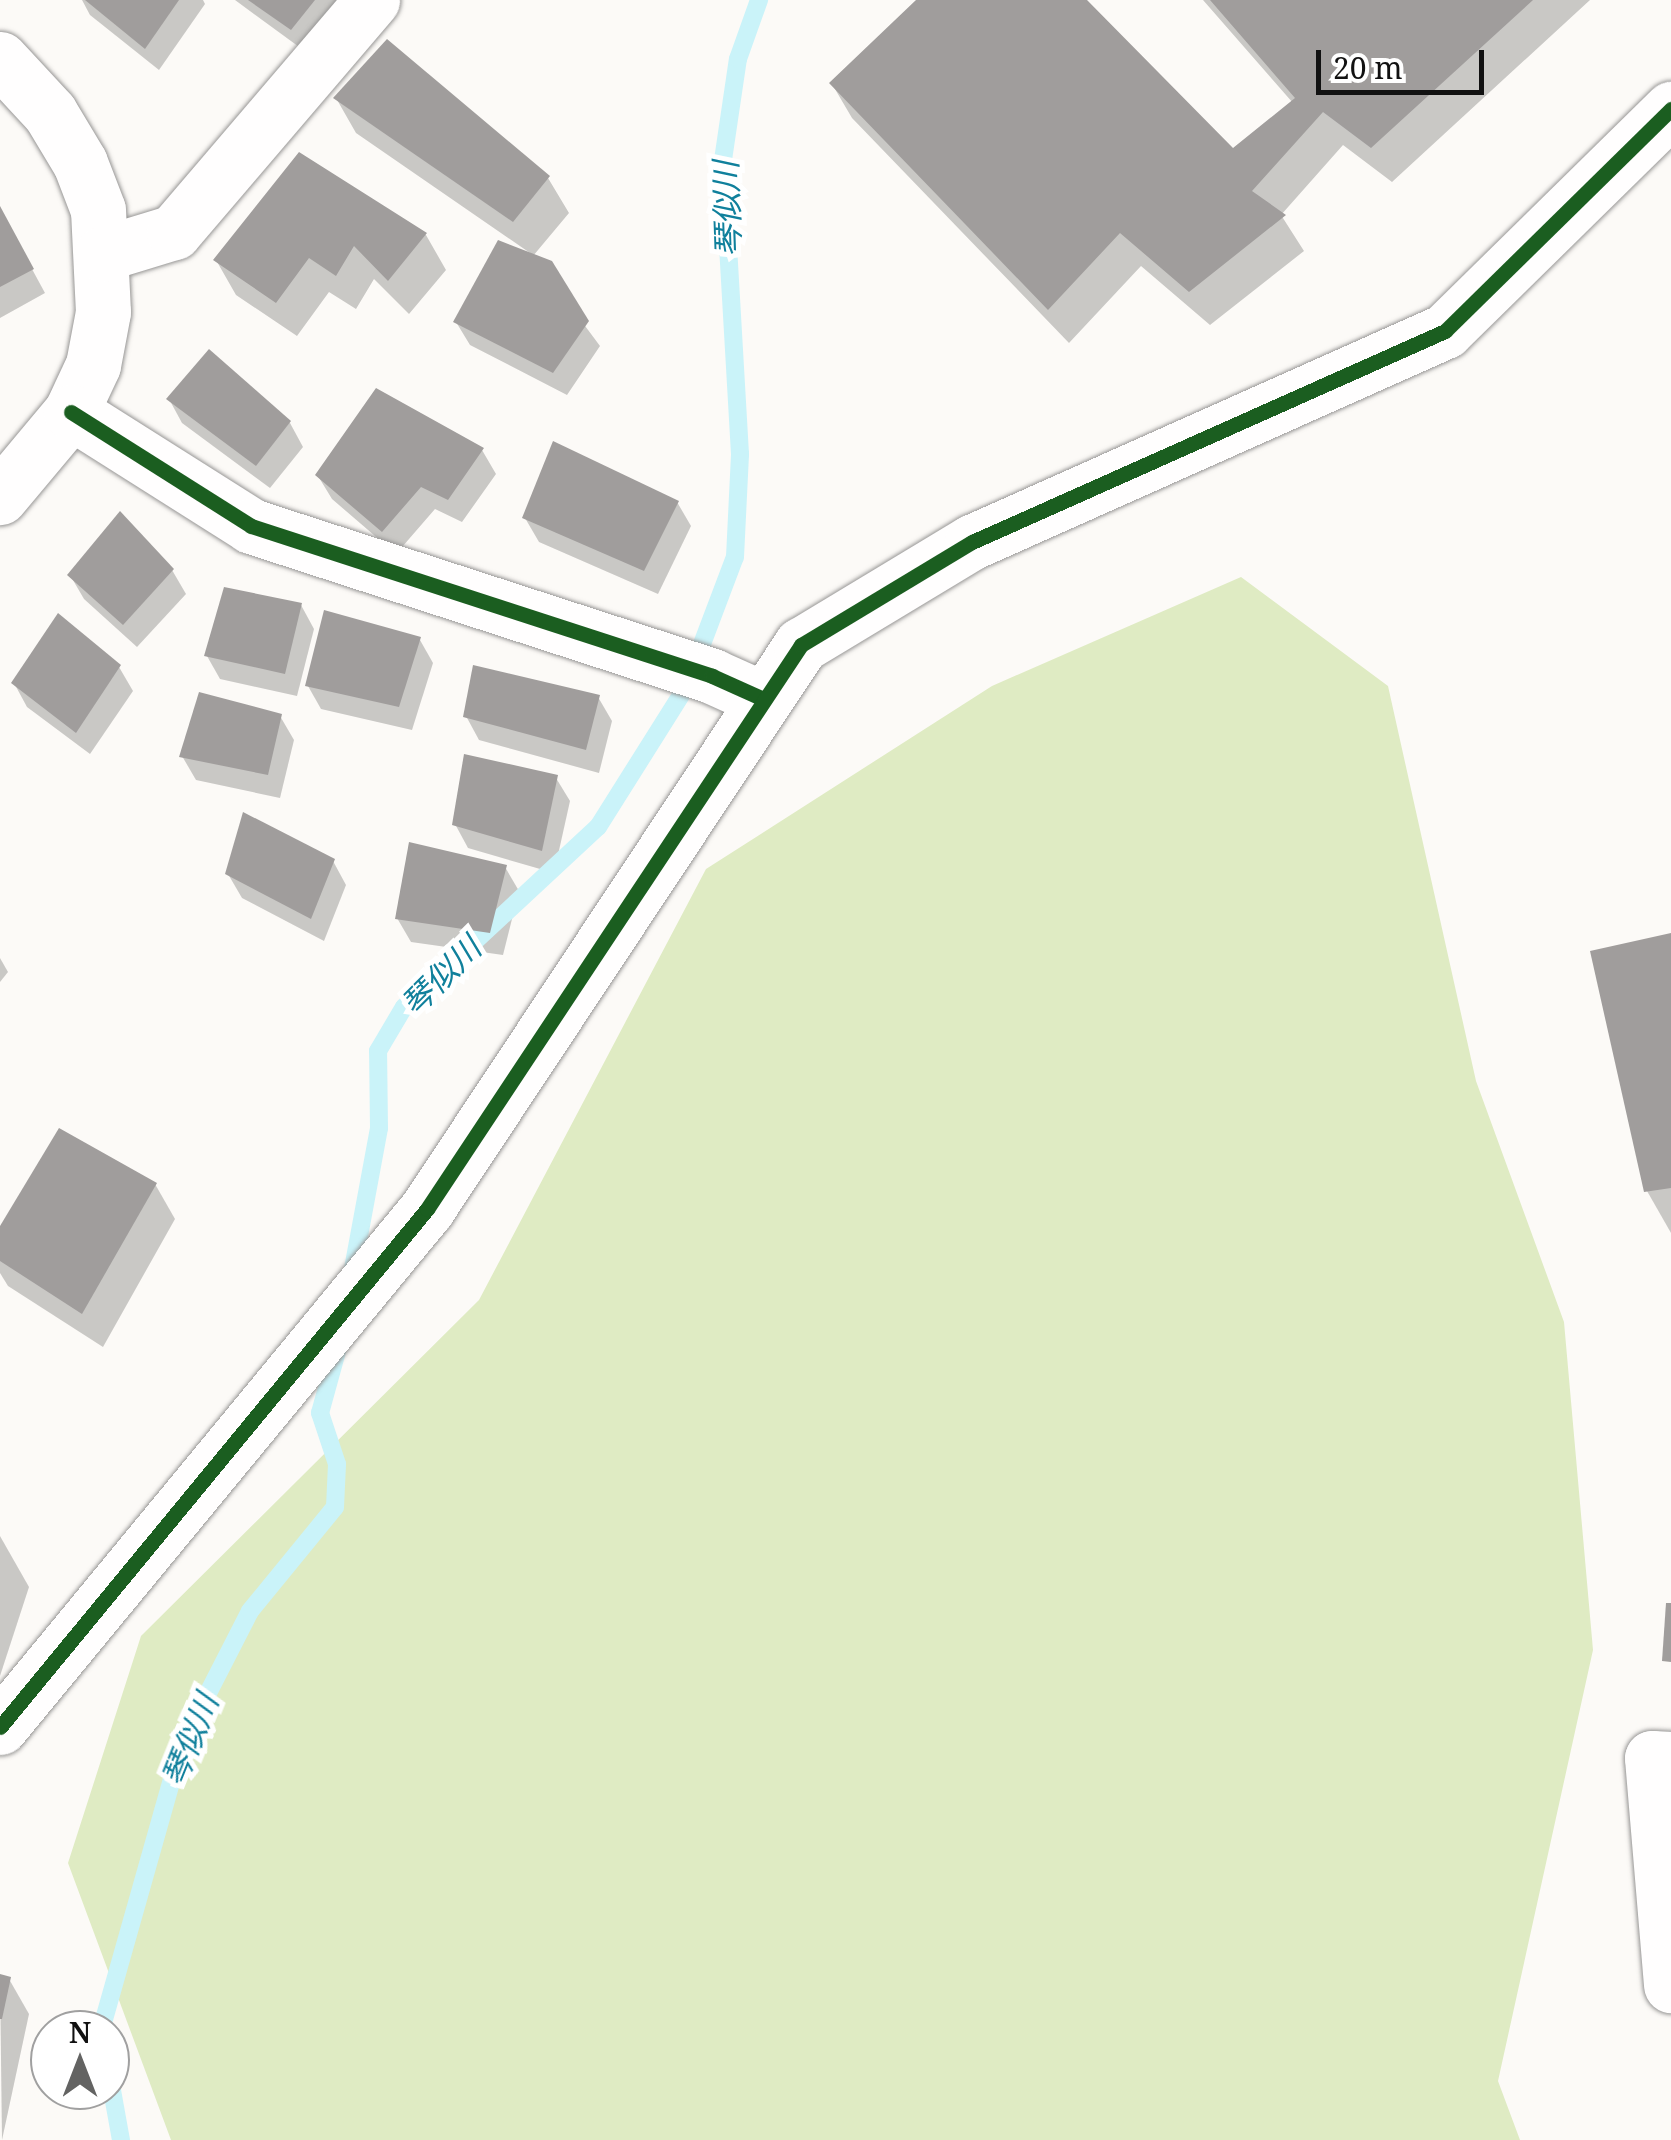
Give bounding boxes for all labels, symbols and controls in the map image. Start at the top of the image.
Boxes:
scale bar [1321,30,1488,92]
text: 20 m [1333,47,1403,88]
water label: 琴似川 [706,160,748,258]
water label: 琴似川 [393,928,489,1024]
water label: 琴似川 [154,1688,226,1792]
north arrow [30,2010,130,2110]
text: N [69,2013,91,2051]

